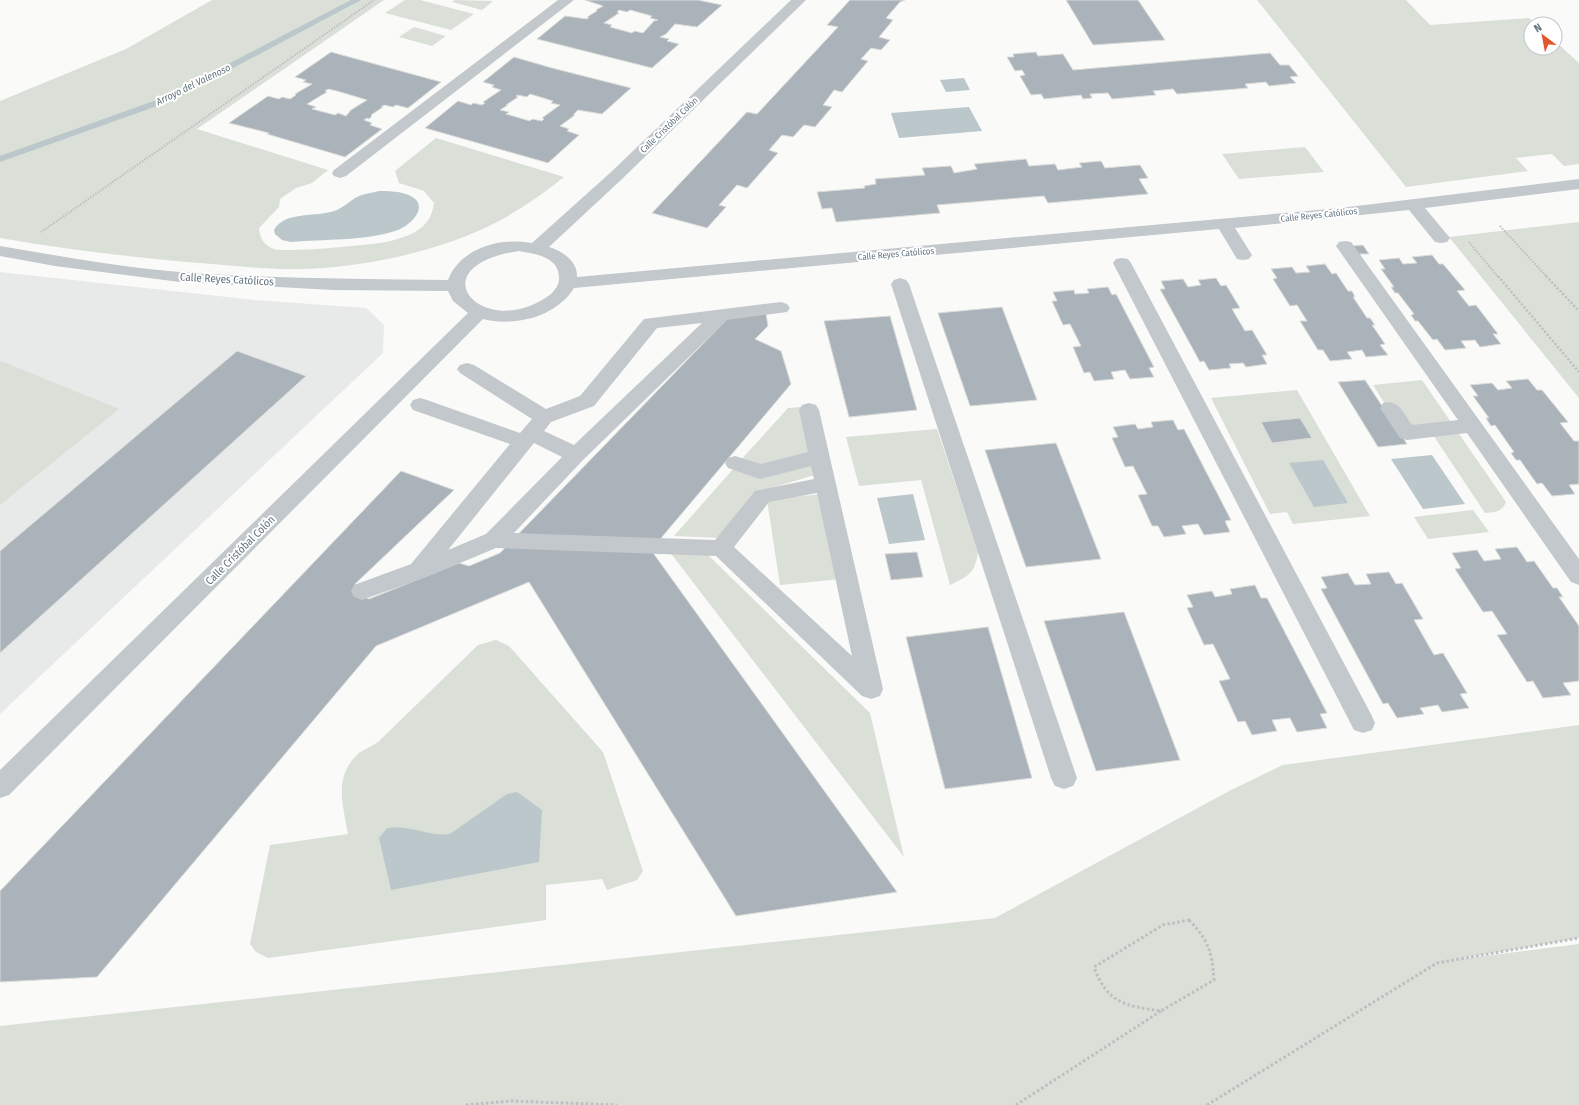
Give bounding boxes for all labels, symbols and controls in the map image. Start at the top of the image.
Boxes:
north arrow [1523,16,1563,56]
text: N [1532,21,1544,35]
water label: Arroyo del Valenoso [153,62,233,109]
street label: Calle Cristóbal Colón [638,95,700,155]
street label: Calle Reyes Católicos [1280,206,1358,224]
street label: Calle Reyes Católicos [857,246,935,262]
street label: Calle Reyes Católicos [180,271,275,288]
street label: Calle Cristóbal Colón [203,513,278,588]

